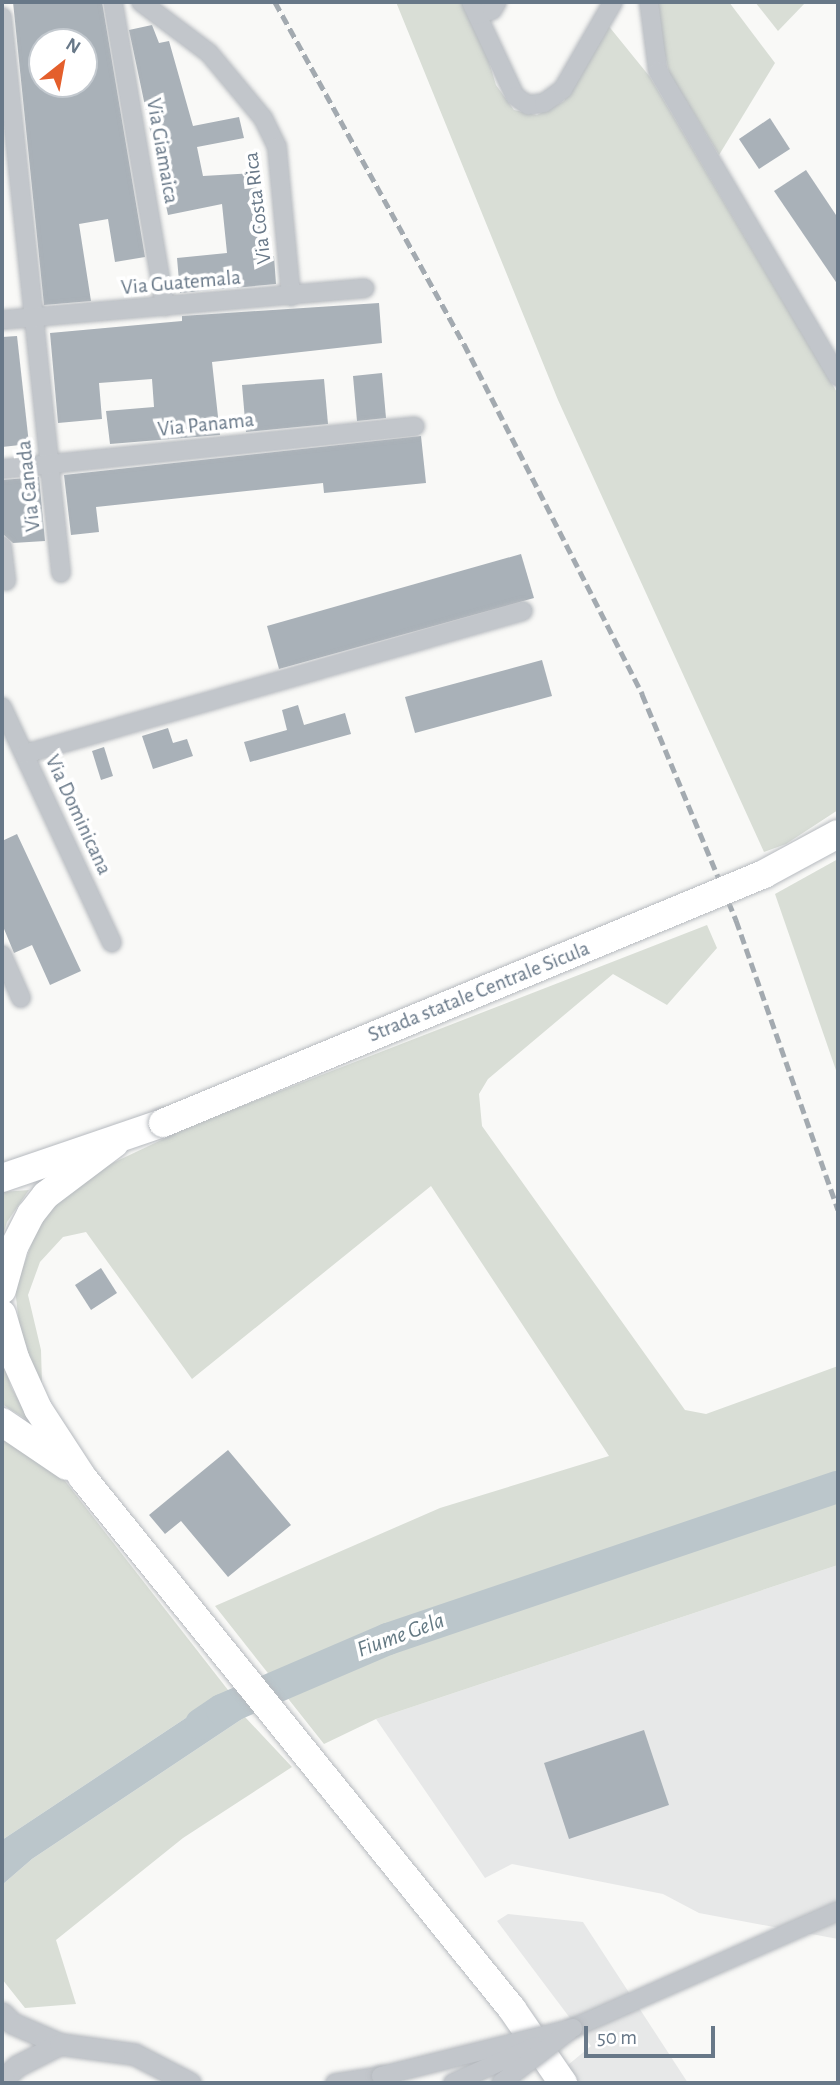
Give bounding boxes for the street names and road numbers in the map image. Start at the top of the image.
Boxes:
street label: Via Giamaica [140,96,184,206]
street label: Via Costa Rica [239,150,277,266]
street label: Via Guatemala [120,265,242,301]
street label: Via Panama [157,407,255,443]
street label: Via Canada [12,439,46,533]
street label: Via Dominicana [39,751,117,879]
street label: Strada statale Centrale Sicula [364,936,594,1048]

